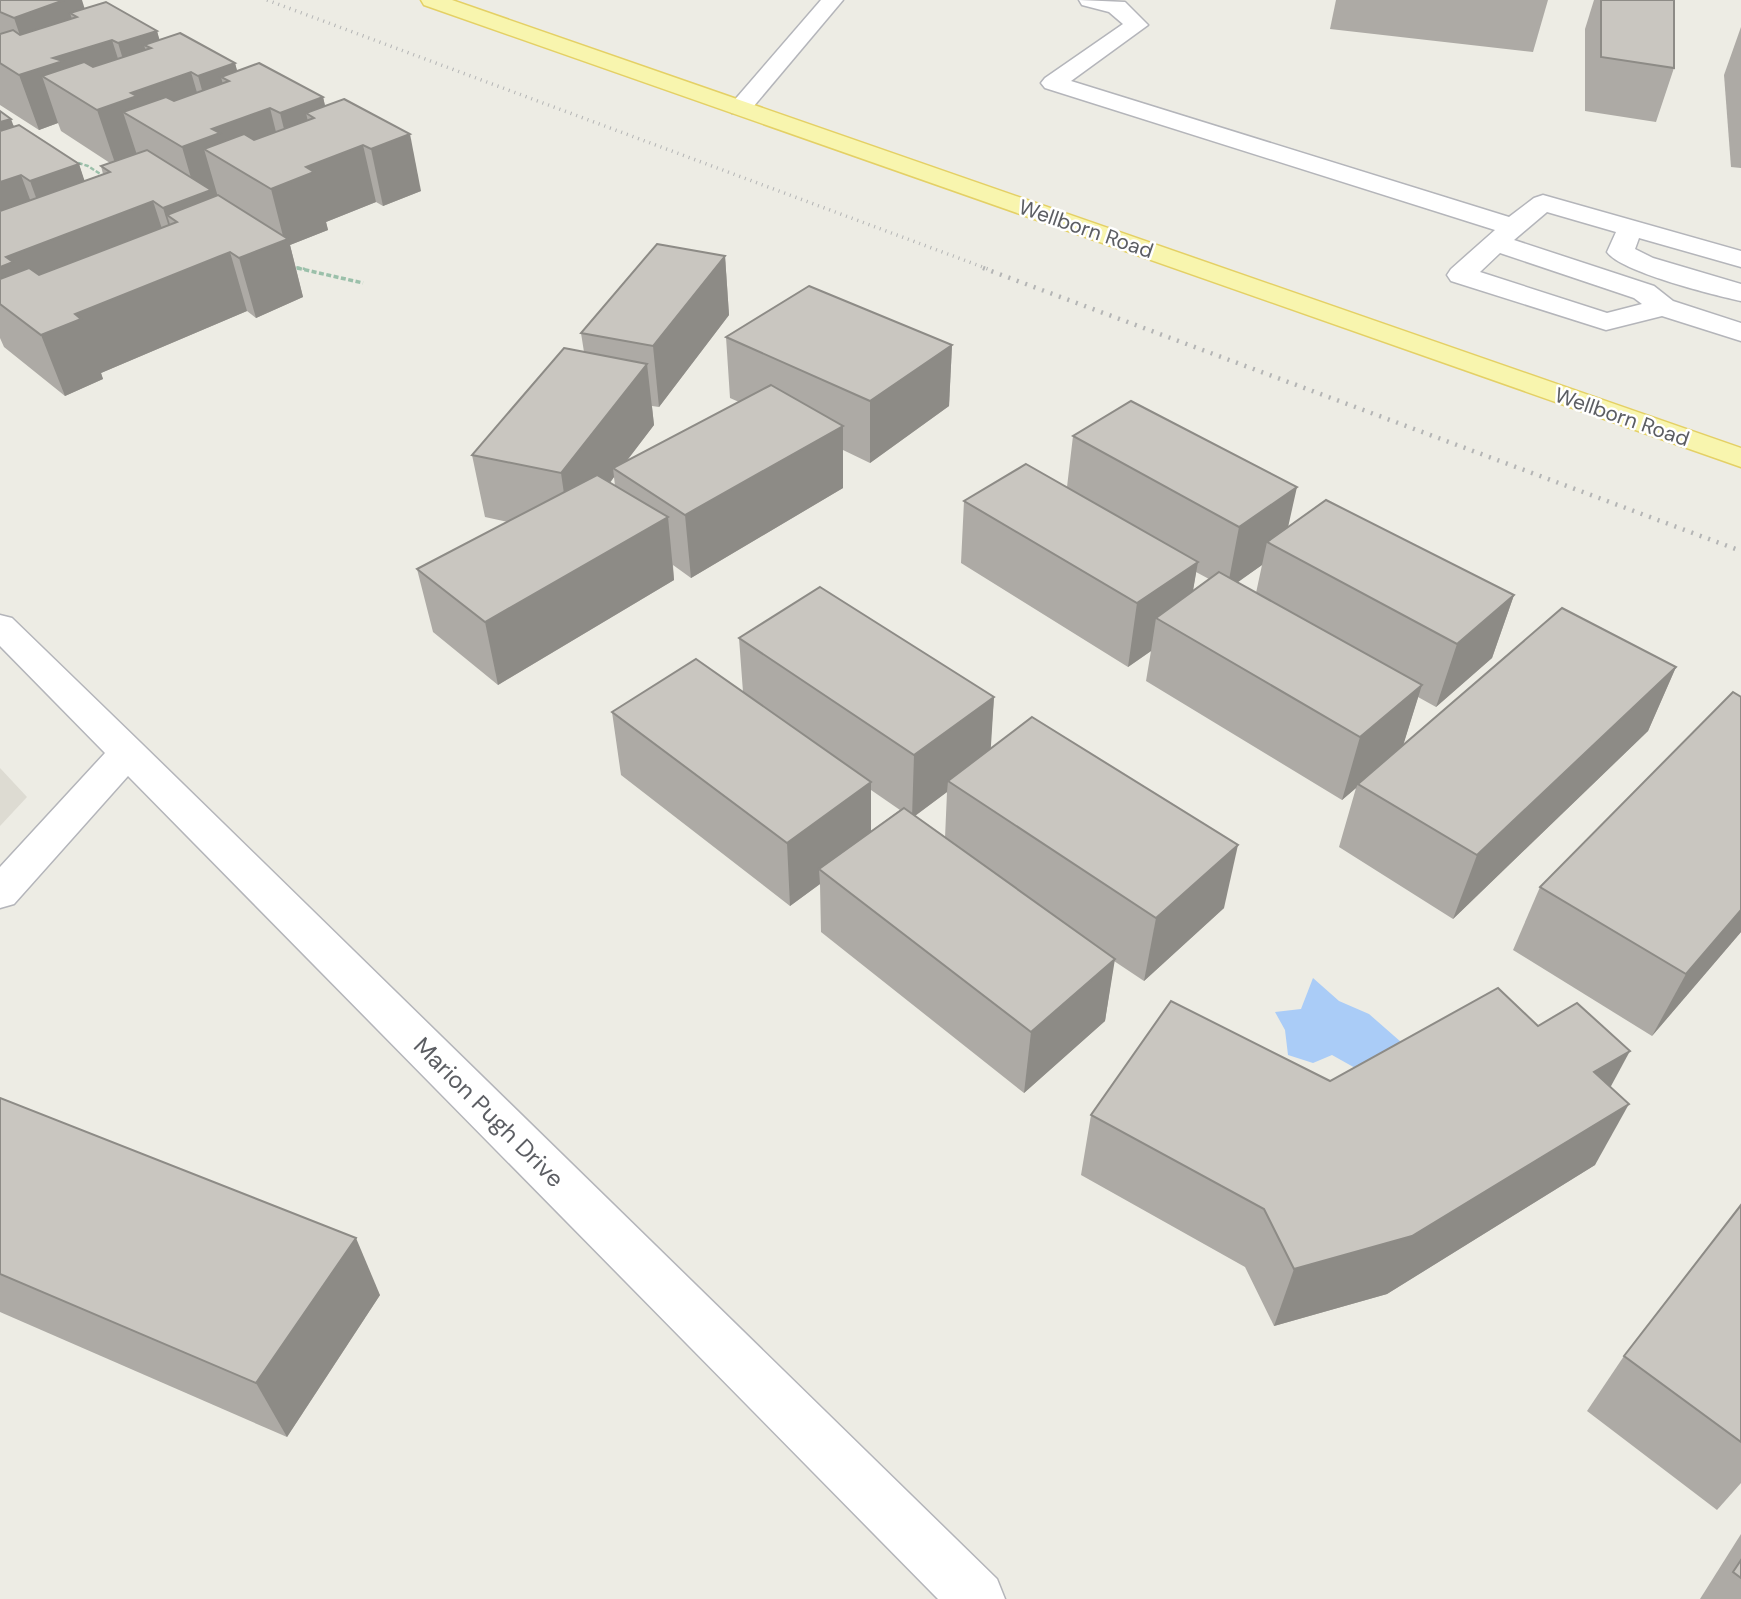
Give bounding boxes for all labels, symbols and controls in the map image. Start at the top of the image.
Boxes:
street label: Wellborn Road [1015,193,1157,265]
street label: Wellborn Road [1551,381,1693,453]
street label: Marion Pugh Drive [407,1030,571,1194]

